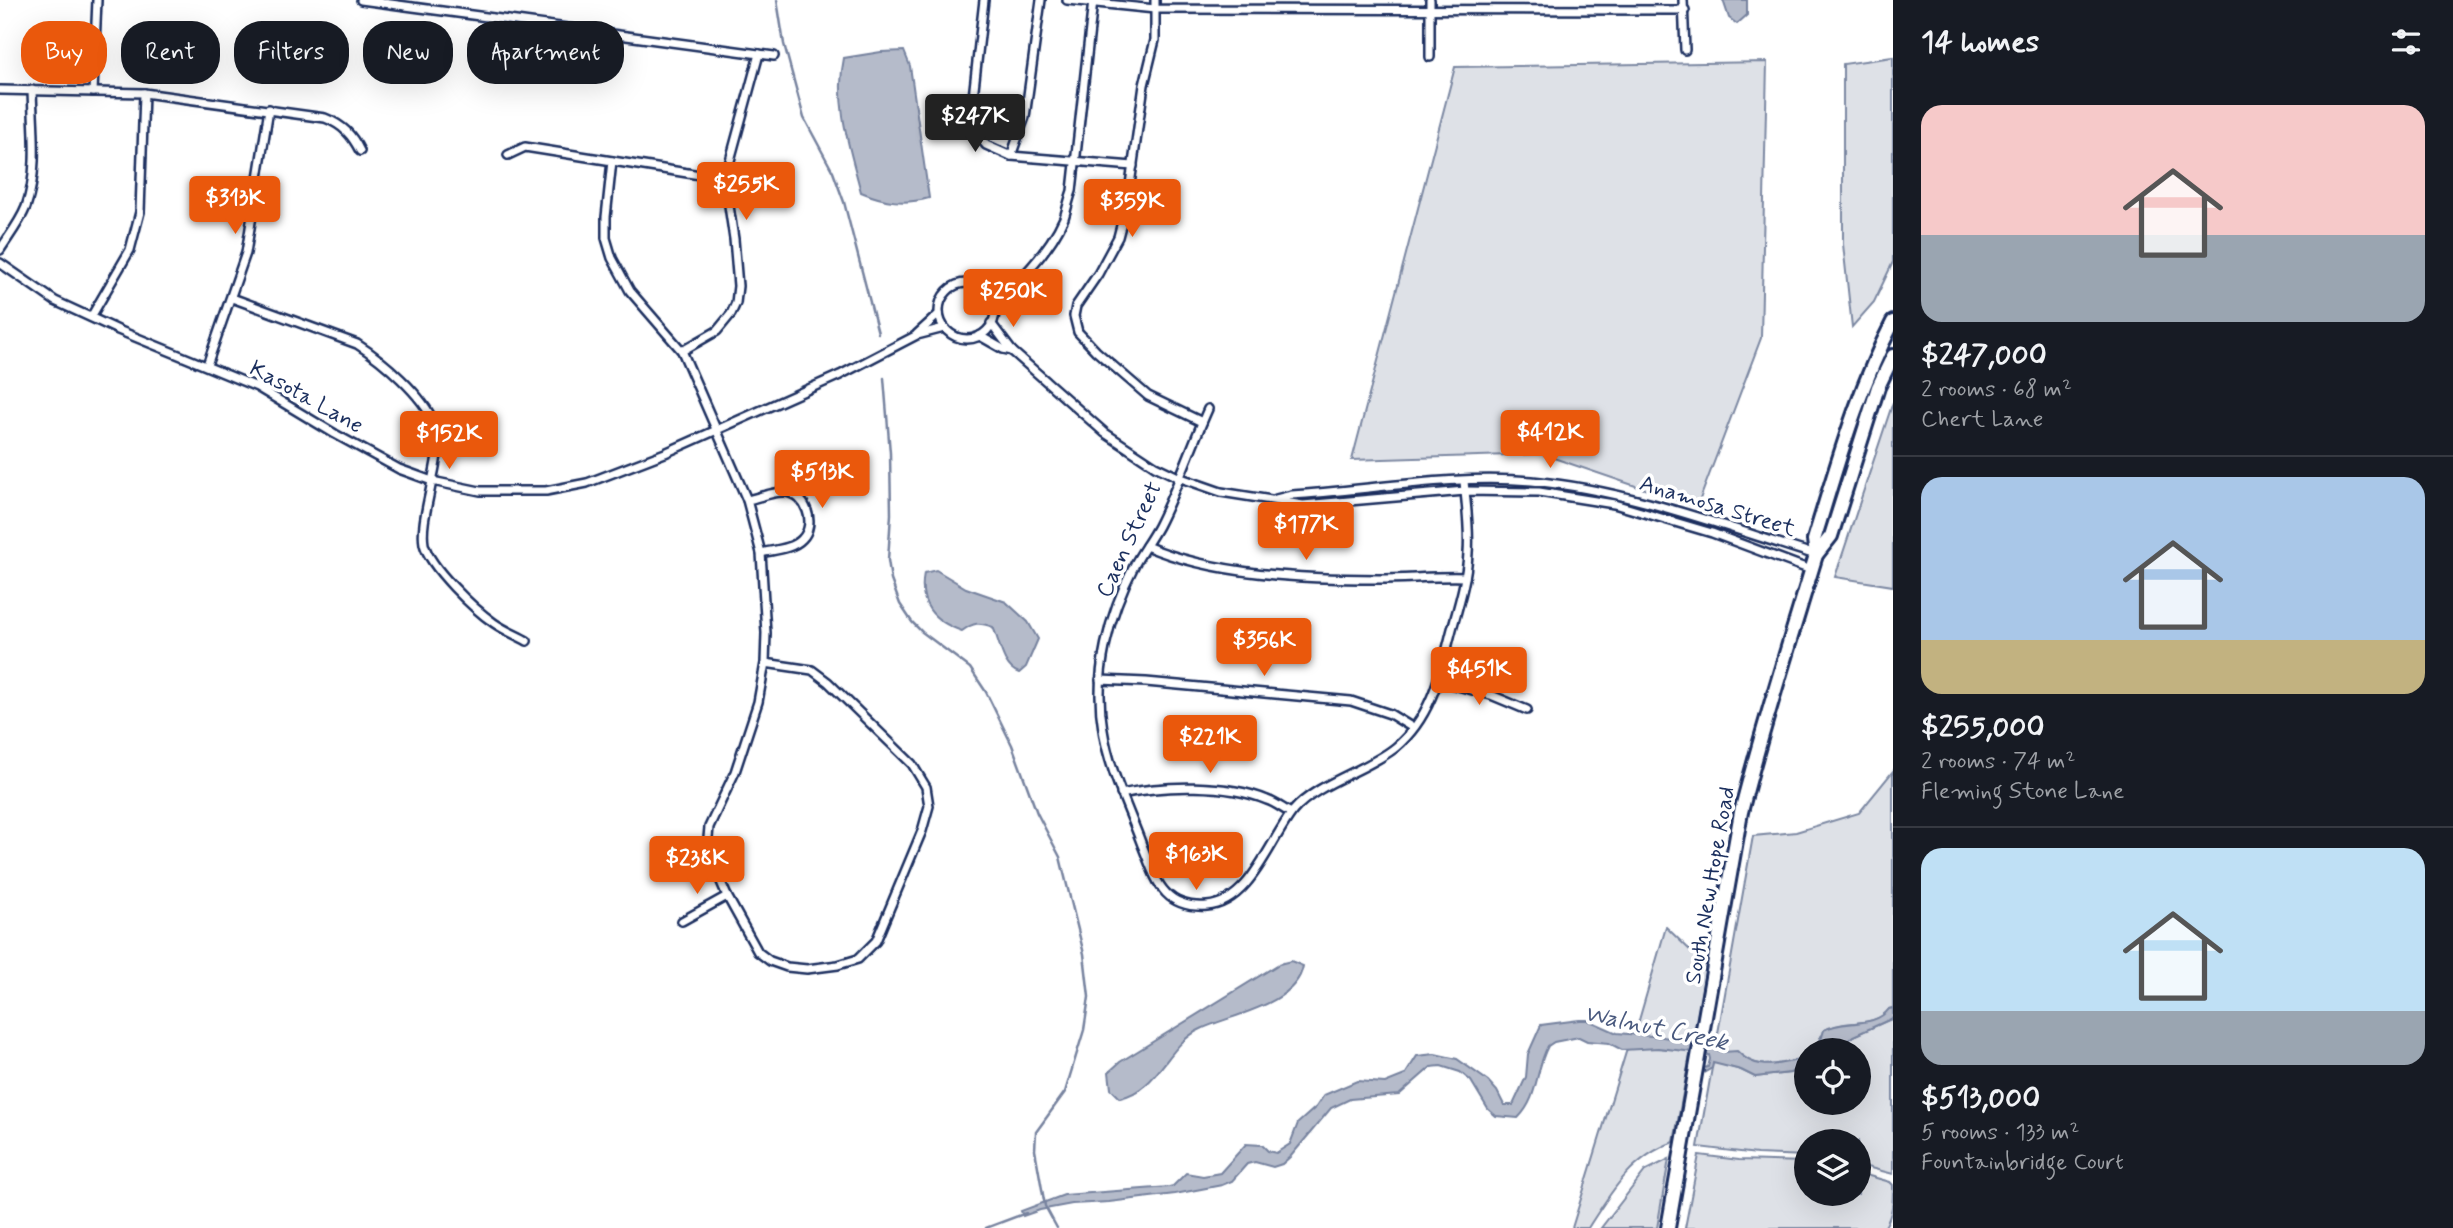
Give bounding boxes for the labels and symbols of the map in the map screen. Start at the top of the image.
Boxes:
pin: $247K [926,94,1024,154]
pin: $255K [697,162,795,222]
pin: $313K [186,176,284,236]
pin: $359K [1083,180,1181,239]
pin: $250K [964,270,1062,329]
street label: Kasota Lane [244,354,368,441]
pin: $412K [1501,410,1599,470]
pin: $152K [400,412,498,471]
pin: $513K [773,450,871,510]
street label: Anamosa Street [1636,469,1800,545]
street label: Caen Street [1090,477,1170,603]
pin: $177K [1257,503,1355,562]
pin: $356K [1215,618,1313,678]
pin: $451K [1430,648,1528,707]
pin: $221K [1161,716,1259,775]
street label: South New Hope Road [1679,784,1743,986]
pin: $163K [1147,832,1245,892]
pin: $238K [648,836,746,896]
water label: Walnut Creek [1581,998,1732,1059]

